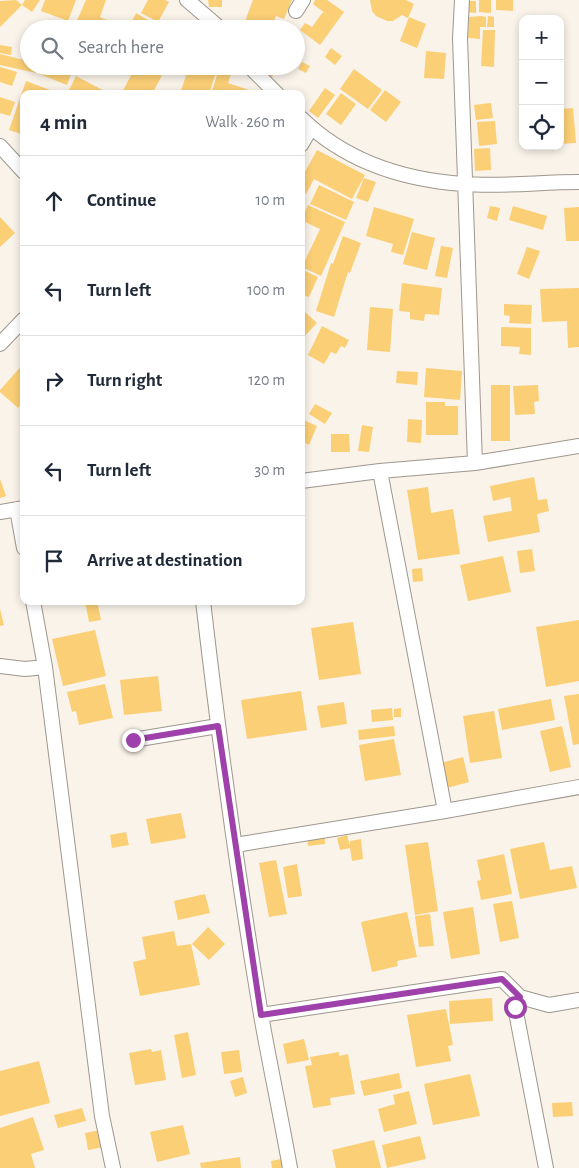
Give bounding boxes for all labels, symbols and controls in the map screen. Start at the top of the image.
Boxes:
map controls [519,15,564,150]
button: + [519,15,564,60]
search box [20,20,305,75]
icon: search [38,34,66,62]
text: Search here [78,38,164,57]
button: − [519,60,564,105]
button: locate [519,105,564,150]
text: 4 min [40,112,87,133]
text: Walk · 260 m [205,114,285,130]
icon: ahead [40,187,68,215]
text: Continue [87,191,156,210]
text: 10 m [256,192,285,208]
icon: left [40,277,68,305]
text: Turn left [87,281,151,300]
text: 100 m [247,282,285,298]
icon: right [40,367,68,395]
text: Turn right [87,371,162,390]
text: 120 m [248,372,285,388]
icon: left [40,457,68,485]
text: Turn left [87,461,151,480]
text: 30 m [255,462,285,478]
icon: arrive [40,547,68,575]
text: Arrive at destination [87,551,243,570]
route end [122,729,145,752]
route start [504,996,527,1019]

